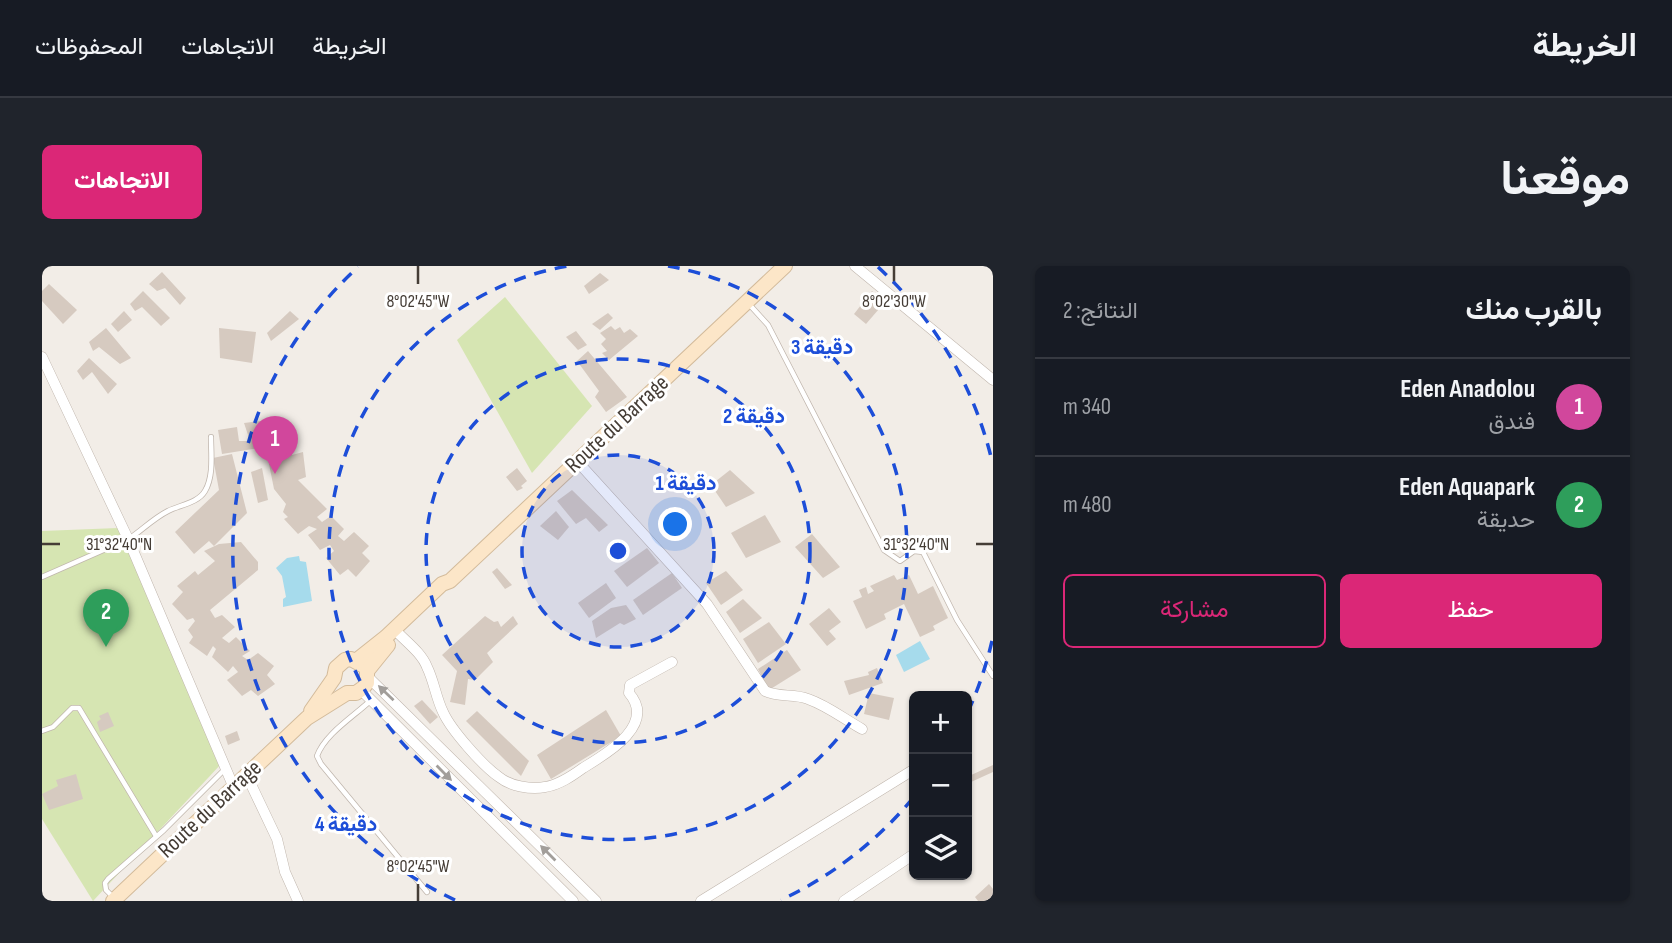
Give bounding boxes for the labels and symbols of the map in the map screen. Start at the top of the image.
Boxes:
text: 8°02'45"W [386,291,450,312]
text: 8°02'30"W [862,291,926,312]
text: 3 دقيقة [791,335,853,360]
street label: Route du Barrage [559,369,675,479]
text: 2 دقيقة [723,404,785,429]
pin: 1 [252,416,298,474]
text: 1 دقيقة [655,471,717,496]
your location [658,507,692,541]
text: 31°32'40"N [86,534,152,555]
text: 31°32'40"N [883,534,949,555]
centre of rings [606,539,630,563]
pin: 2 [83,589,129,647]
one-way arrow [378,685,395,701]
street label: Route du Barrage [152,754,268,864]
one-way arrow [435,764,452,781]
text: 4 دقيقة [315,812,377,837]
one-way arrow [540,845,556,862]
text: 8°02'45"W [386,856,450,877]

